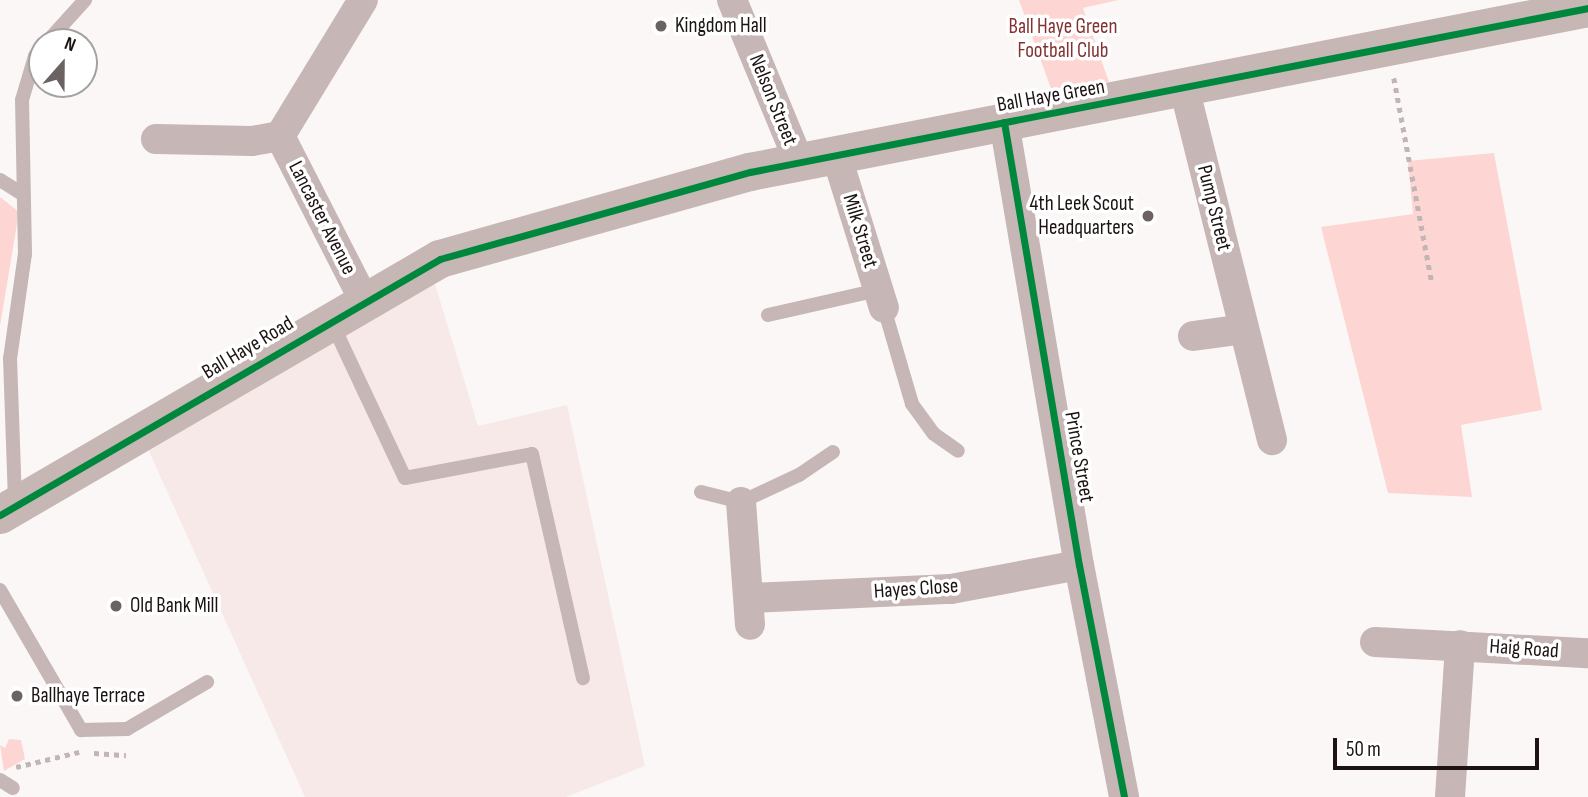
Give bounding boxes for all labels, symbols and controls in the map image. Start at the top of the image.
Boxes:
place label: Kingdom Hall [675,13,767,39]
park label: Ball Haye Green Football Club [1008,14,1118,64]
marker: Kingdom Hall [653,18,669,34]
north arrow [28,28,98,98]
text: N [61,32,79,57]
street label: Nelson Street [743,51,803,149]
street label: Ball Haye Green [995,74,1107,118]
street label: Lancaster Avenue [283,157,361,279]
street label: Pump Street [1191,163,1237,253]
street label: Milk Street [837,191,883,271]
place label: 4th Leek Scout Headquarters [1030,191,1134,241]
marker: 4th Leek Scout Headquarters [1140,208,1156,224]
street label: Ball Haye Road [198,311,298,385]
street label: Prince Street [1059,409,1099,505]
street label: Hayes Close [873,573,959,605]
place label: Old Bank Mill [130,593,218,619]
marker: Old Bank Mill [108,598,124,614]
street label: Haig Road [1489,634,1559,664]
place label: Ballhaye Terrace [31,683,145,709]
marker: Ballhaye Terrace [9,688,25,704]
scale bar [1336,724,1542,768]
text: 50 m [1346,737,1381,762]

